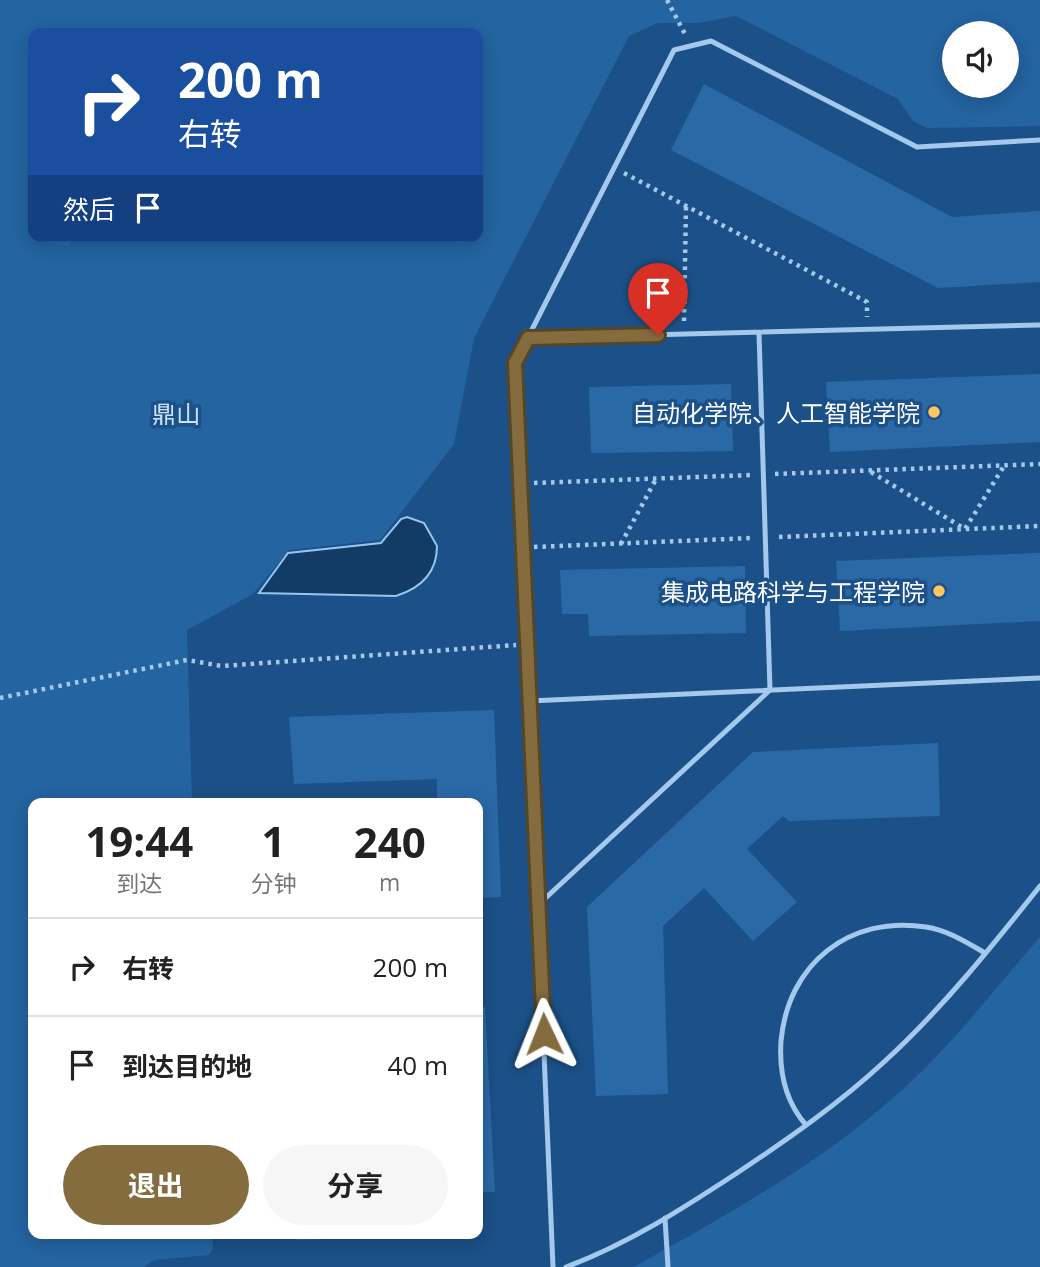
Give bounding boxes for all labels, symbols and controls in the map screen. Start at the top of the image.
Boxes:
map controls [942,21,1019,98]
button: sound [942,21,1019,98]
text: 200 m [178,46,323,112]
icon: right [63,56,154,147]
text: 右转 [178,112,242,155]
icon: arrive [129,189,167,227]
text: 然后 [63,191,115,227]
pin [628,263,688,335]
icon: arrive [639,274,677,312]
place label: 自动化学院、人工智能学院 [632,396,920,429]
park label: 鼎山 [152,397,200,430]
marker: 自动化学院、人工智能学院 [926,404,942,420]
place label: 集成电路科学与工程学院 [661,575,925,608]
marker: 集成电路科学与工程学院 [931,583,947,599]
text: 19:44 [85,812,193,869]
text: 1 [261,812,285,869]
text: 240 [354,813,426,870]
text: m [379,866,400,898]
text: 到达 [116,867,162,899]
text: 分钟 [250,867,296,899]
icon: right [63,948,101,986]
text: 200 m [373,949,448,985]
text: 右转 [122,950,174,986]
position arrow [507,997,581,1071]
icon: arrive [63,1046,101,1084]
text: 40 m [387,1047,448,1083]
text: 到达目的地 [122,1048,252,1084]
button: 退出 [63,1145,249,1225]
button: 分享 [263,1145,448,1225]

